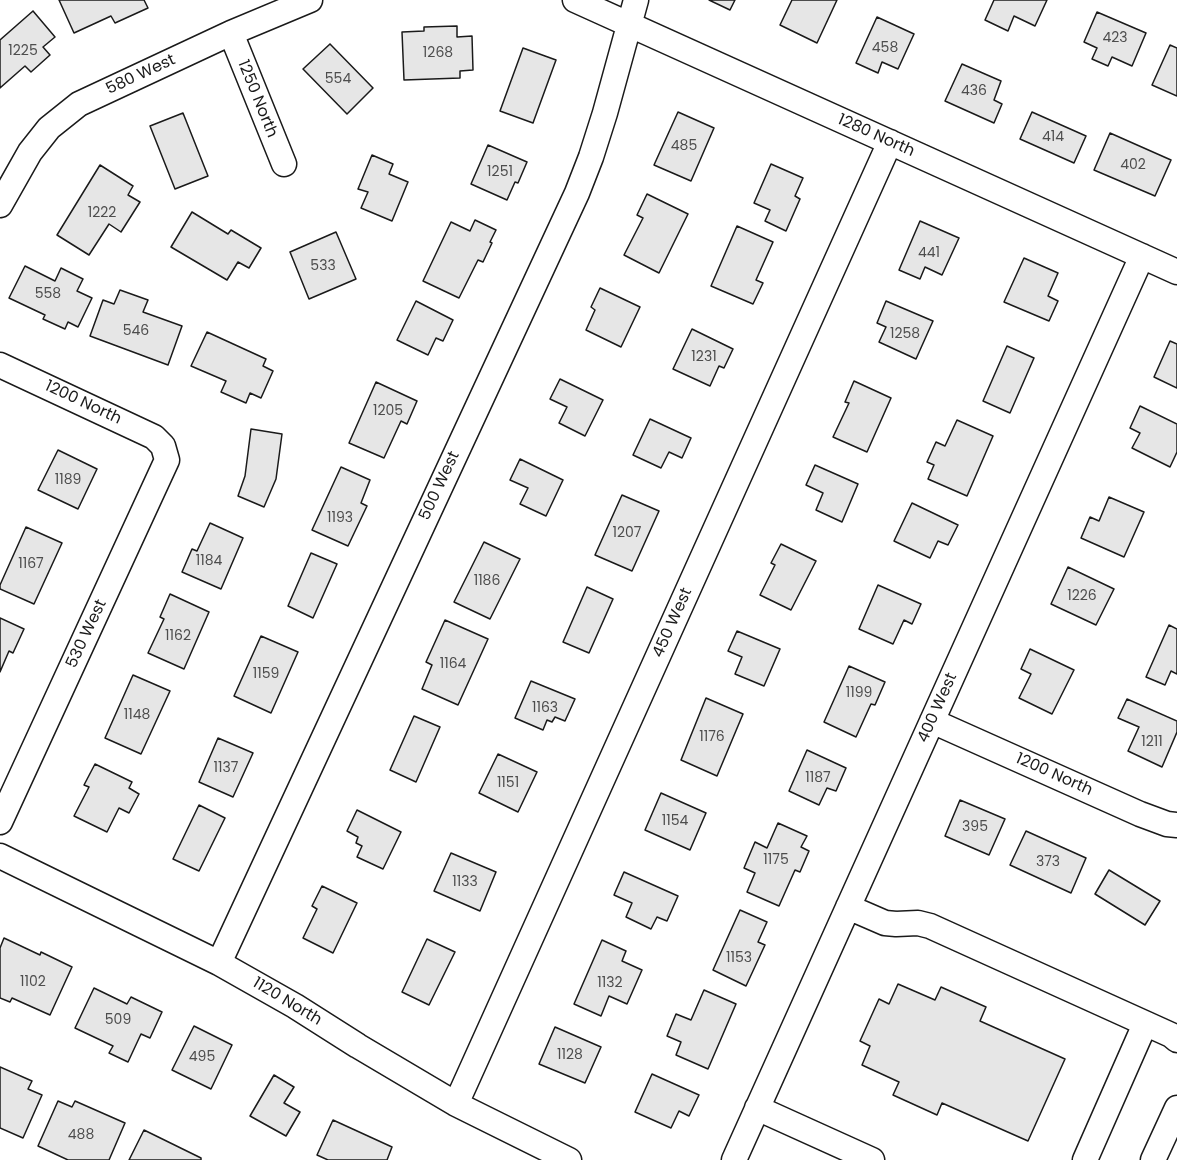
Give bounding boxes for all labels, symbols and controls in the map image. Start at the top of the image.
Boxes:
house number: 423 [1102,30,1128,46]
house number: 458 [872,40,898,56]
house number: 1225 [8,43,38,59]
house number: 1268 [423,45,453,61]
street label: 580 West [103,51,179,99]
street label: 1250 North [233,57,281,141]
house number: 554 [325,71,351,87]
house number: 436 [961,83,987,99]
street label: 1280 North [835,111,917,161]
house number: 414 [1042,129,1064,145]
house number: 485 [671,138,697,154]
house number: 402 [1120,157,1146,173]
house number: 1251 [487,164,513,180]
house number: 1222 [88,205,116,221]
house number: 441 [918,245,940,261]
house number: 533 [310,258,336,274]
house number: 558 [35,286,61,302]
house number: 546 [123,323,149,339]
house number: 1258 [890,326,920,342]
house number: 1231 [691,349,717,365]
street label: 1200 North [42,377,124,429]
house number: 1205 [373,403,403,419]
street label: 500 West [416,448,464,524]
house number: 1189 [55,472,81,488]
house number: 1193 [327,510,353,526]
house number: 1207 [613,525,641,541]
house number: 1184 [196,553,222,569]
house number: 1167 [18,556,44,572]
house number: 1186 [474,573,500,589]
street label: 450 West [649,585,697,661]
house number: 1226 [1067,588,1097,604]
street label: 530 West [63,597,111,671]
house number: 1162 [165,628,191,644]
house number: 1164 [440,656,466,672]
house number: 1159 [253,666,279,682]
street label: 400 West [914,670,962,746]
house number: 1199 [846,685,872,701]
house number: 1163 [532,700,558,716]
house number: 1148 [124,707,150,723]
house number: 1176 [699,729,725,745]
house number: 1211 [1141,734,1163,750]
street label: 1200 North [1013,750,1095,800]
house number: 1137 [214,760,238,776]
house number: 1187 [805,770,831,786]
house number: 1151 [497,775,519,791]
house number: 1154 [662,813,688,829]
house number: 395 [962,819,988,835]
house number: 1175 [763,852,789,868]
house number: 373 [1036,854,1060,870]
house number: 1133 [452,874,478,890]
house number: 1153 [726,950,752,966]
house number: 1102 [20,974,46,990]
street label: 1120 North [249,974,325,1030]
house number: 1132 [597,975,623,991]
house number: 509 [105,1012,131,1028]
house number: 1128 [557,1047,583,1063]
house number: 495 [189,1049,215,1065]
house number: 488 [68,1127,94,1143]

